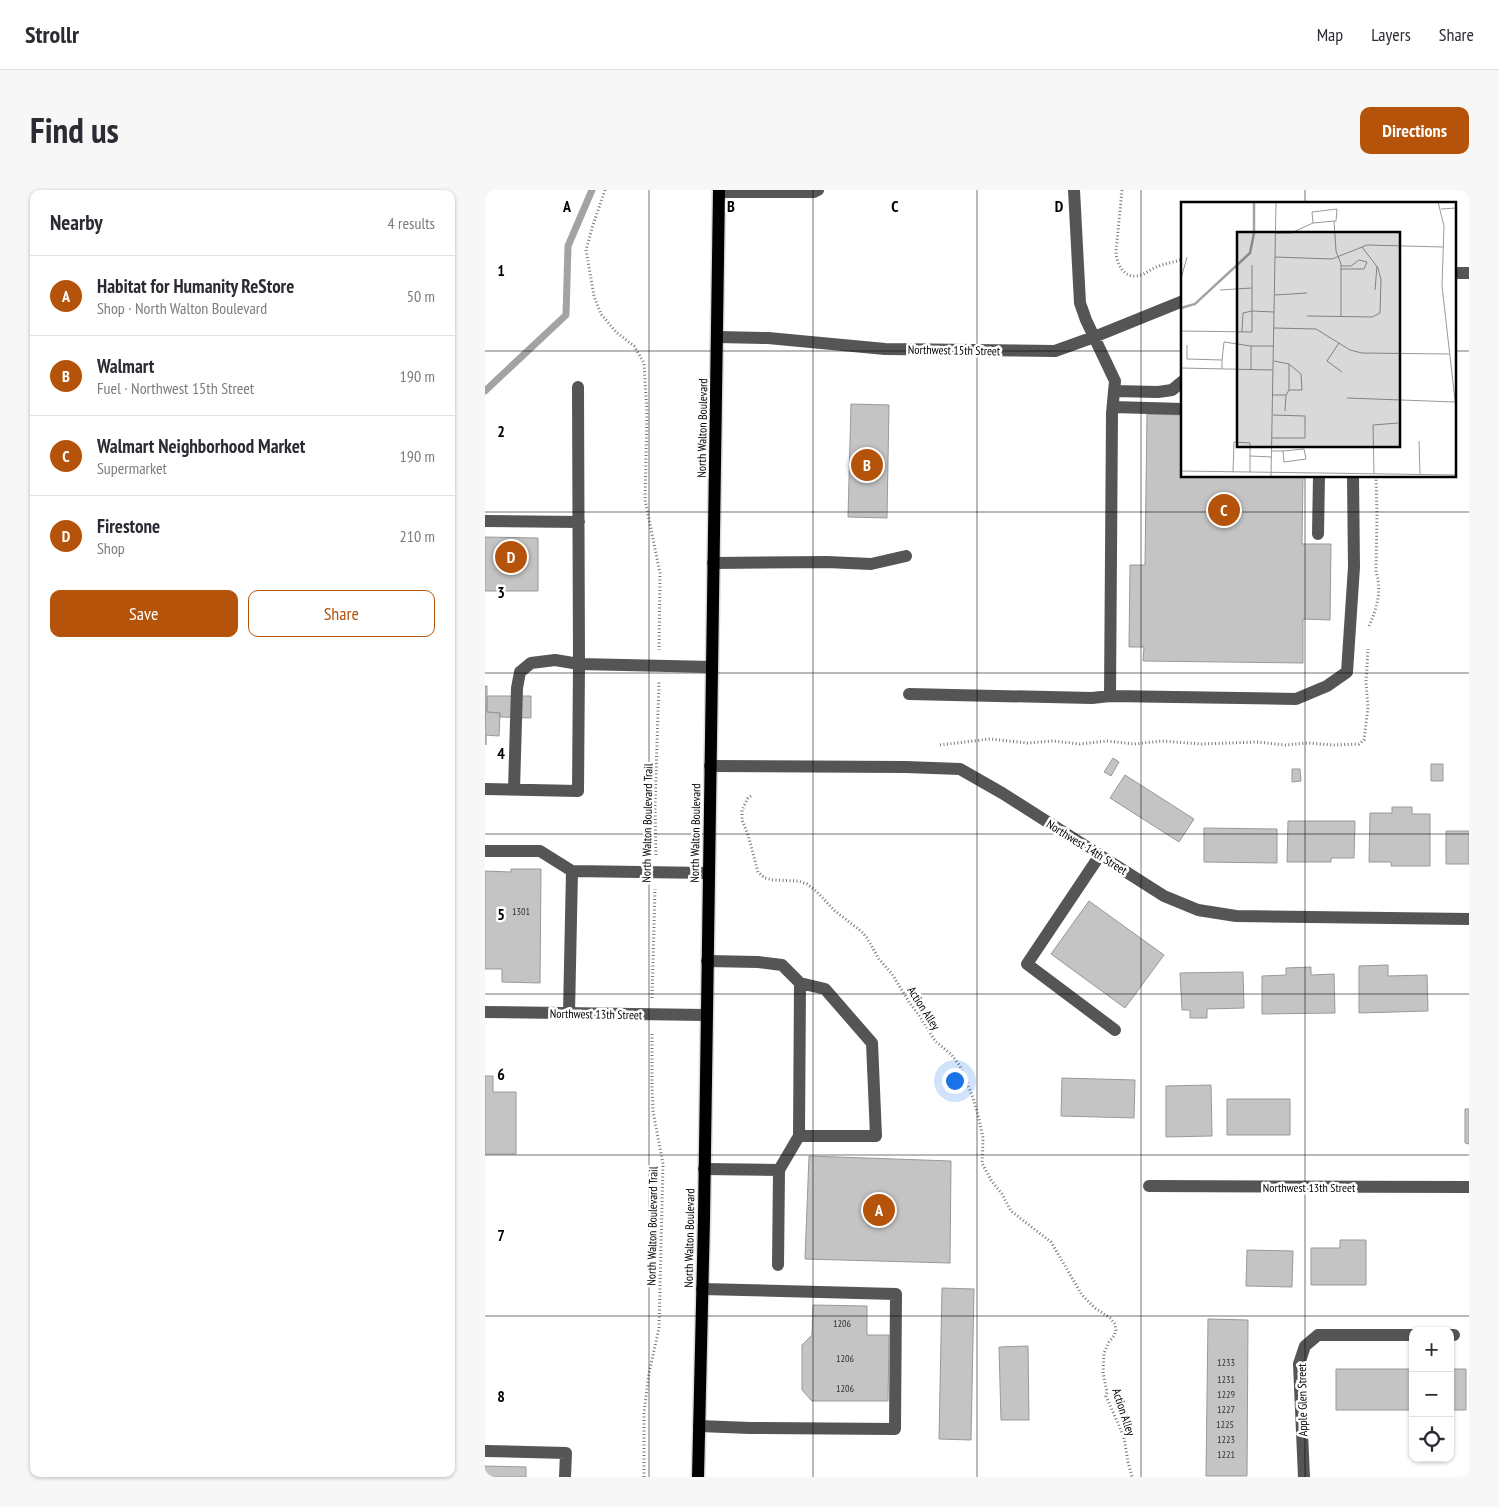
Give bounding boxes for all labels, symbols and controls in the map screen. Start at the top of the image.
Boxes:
text: Strollr [25,19,79,50]
text: Map [1317,23,1343,46]
text: Layers [1371,23,1411,46]
text: Share [1439,23,1474,46]
text: Find us [30,107,119,153]
button: Directions [1360,107,1469,154]
text: A [562,196,572,216]
text: B [727,196,735,216]
text: C [891,196,899,216]
text: D [1055,196,1064,216]
inset map [1181,202,1457,478]
text: Nearby [50,209,103,236]
text: 4 results [388,213,435,233]
text: 1 [497,260,505,280]
text: Habitat for Humanity ReStore [97,274,294,298]
text: A [62,286,70,306]
text: 50 m [407,286,435,306]
text: Shop · North Walton Boulevard [97,298,267,318]
street label: Northwest 15th Street [908,342,1001,358]
text: Walmart [97,354,154,378]
text: B [62,366,70,386]
text: 190 m [400,366,435,386]
text: Fuel · Northwest 15th Street [97,378,254,398]
street label: North Walton Boulevard [694,378,710,478]
text: 2 [497,421,505,441]
text: Walmart Neighborhood Market [97,434,305,458]
text: C [62,446,70,466]
text: 190 m [400,446,435,466]
pin: B [851,446,883,484]
text: Supermarket [97,458,167,478]
pin: C [1208,491,1240,529]
text: Firestone [97,514,160,538]
text: D [62,526,70,546]
text: 210 m [400,526,435,546]
text: Shop [97,538,125,558]
pin: D [495,538,527,576]
text: 3 [497,582,505,602]
button: Save [50,590,238,637]
button: Share [248,590,435,637]
text: 4 [497,743,505,763]
street label: North Walton Boulevard Trail [638,763,656,883]
street label: North Walton Boulevard [687,783,703,883]
street label: Northwest 14th Street [1044,816,1131,878]
text: 5 [497,904,505,924]
house number: 1301 [512,905,530,918]
street label: Action Alley [904,983,944,1033]
street label: Northwest 13th Street [550,1006,643,1022]
text: 6 [497,1064,505,1084]
your location [942,1068,968,1094]
street label: North Walton Boulevard Trail [643,1166,661,1286]
street label: Northwest 13th Street [1263,1180,1356,1195]
street label: North Walton Boulevard [681,1188,697,1288]
pin: A [863,1191,895,1229]
text: 7 [497,1225,505,1245]
house number: 1206 [833,1317,852,1330]
map controls [1409,1327,1454,1462]
button: + [1409,1327,1454,1372]
house number: 1206 [836,1352,855,1365]
house number: 1233 [1217,1356,1235,1369]
street label: Apple Glen Street [1294,1363,1310,1436]
button: − [1409,1372,1454,1417]
house number: 1231 [1217,1373,1235,1386]
house number: 1206 [836,1382,855,1395]
text: 8 [497,1386,505,1406]
street label: Action Alley [1109,1386,1139,1438]
house number: 1229 [1217,1388,1235,1401]
house number: 1227 [1217,1403,1235,1416]
button: locate [1409,1417,1454,1462]
house number: 1225 [1216,1418,1234,1431]
house number: 1223 [1217,1433,1235,1446]
house number: 1221 [1217,1448,1235,1461]

